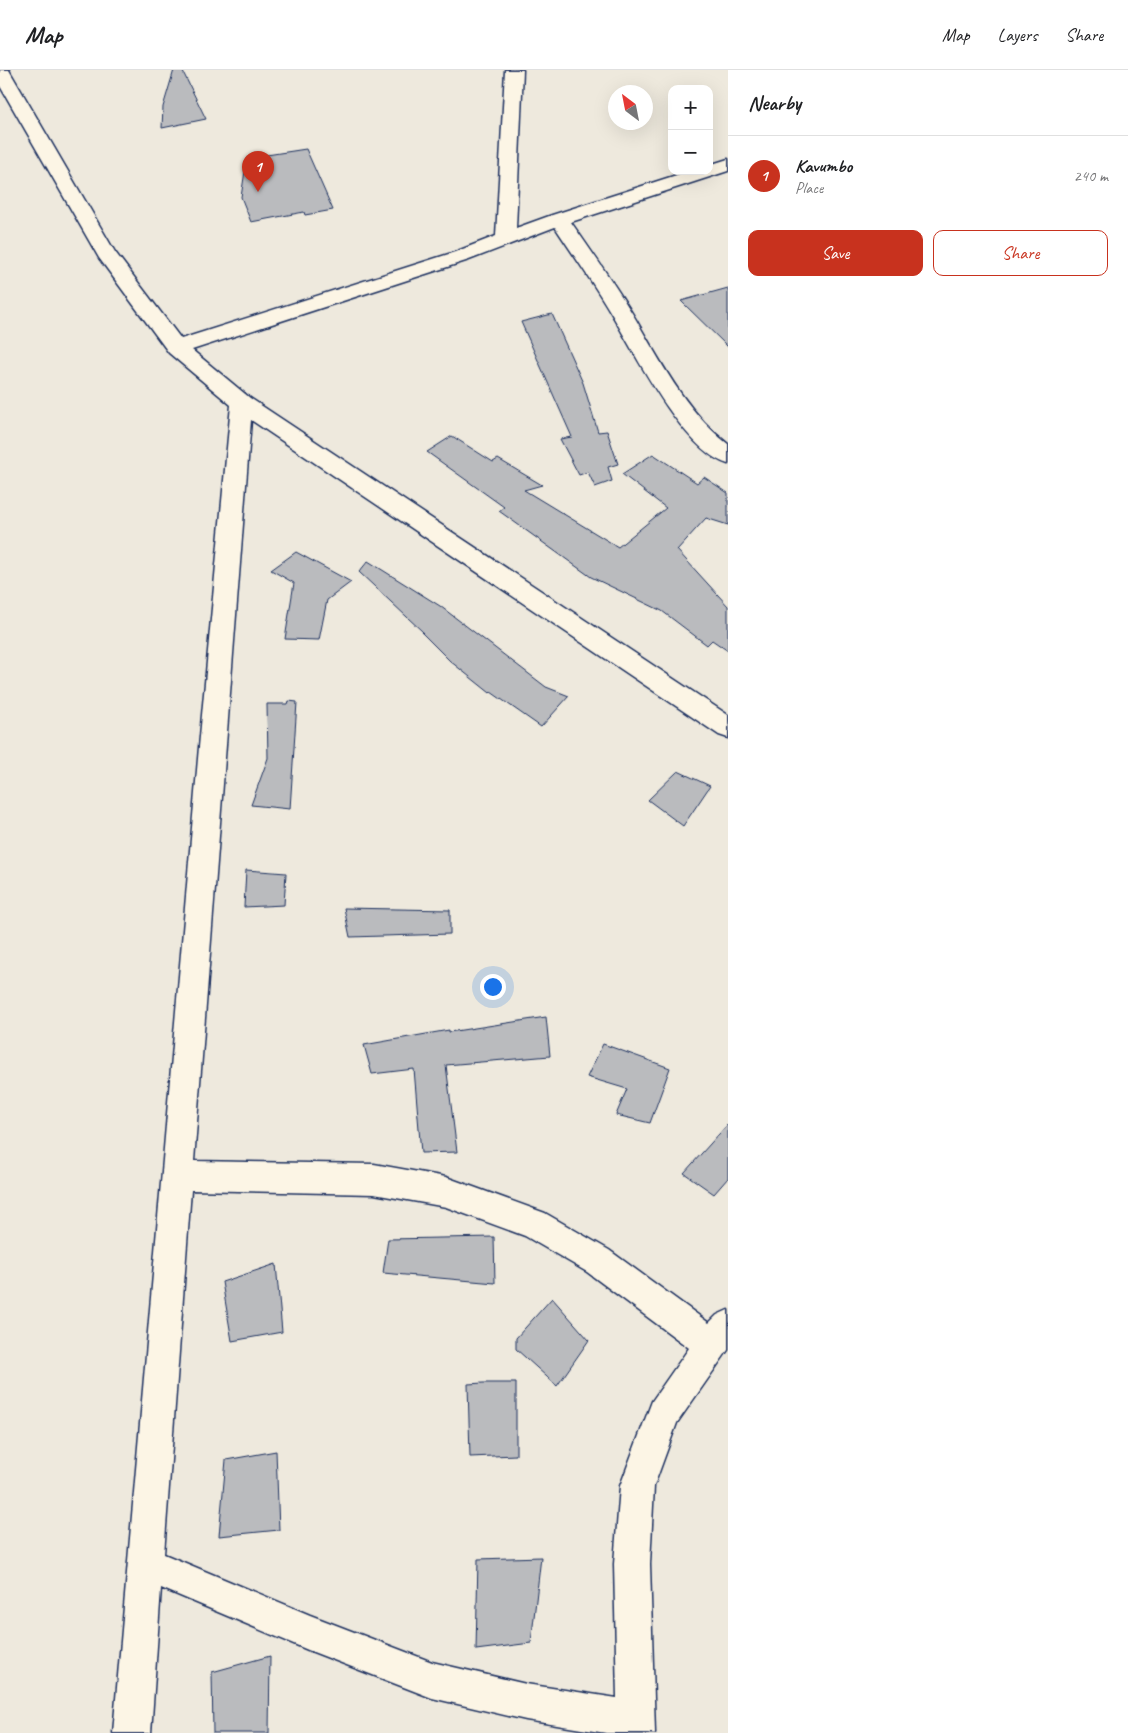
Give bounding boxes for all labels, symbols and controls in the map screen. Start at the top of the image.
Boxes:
text: Map [25,20,62,50]
text: Map [942,24,970,46]
text: Layers [998,24,1037,46]
text: Share [1065,24,1103,46]
north arrow [608,85,653,130]
map controls [668,85,713,175]
button: + [668,85,713,130]
text: Nearby [748,90,801,116]
button: − [668,130,713,175]
pin: 1 [242,151,274,192]
text: Kavumbo [795,154,852,178]
text: 1 [760,166,768,186]
text: 240 m [1074,166,1108,186]
text: Place [795,178,823,198]
button: Save [748,230,923,276]
button: Share [933,230,1108,276]
your location [480,974,506,1000]

